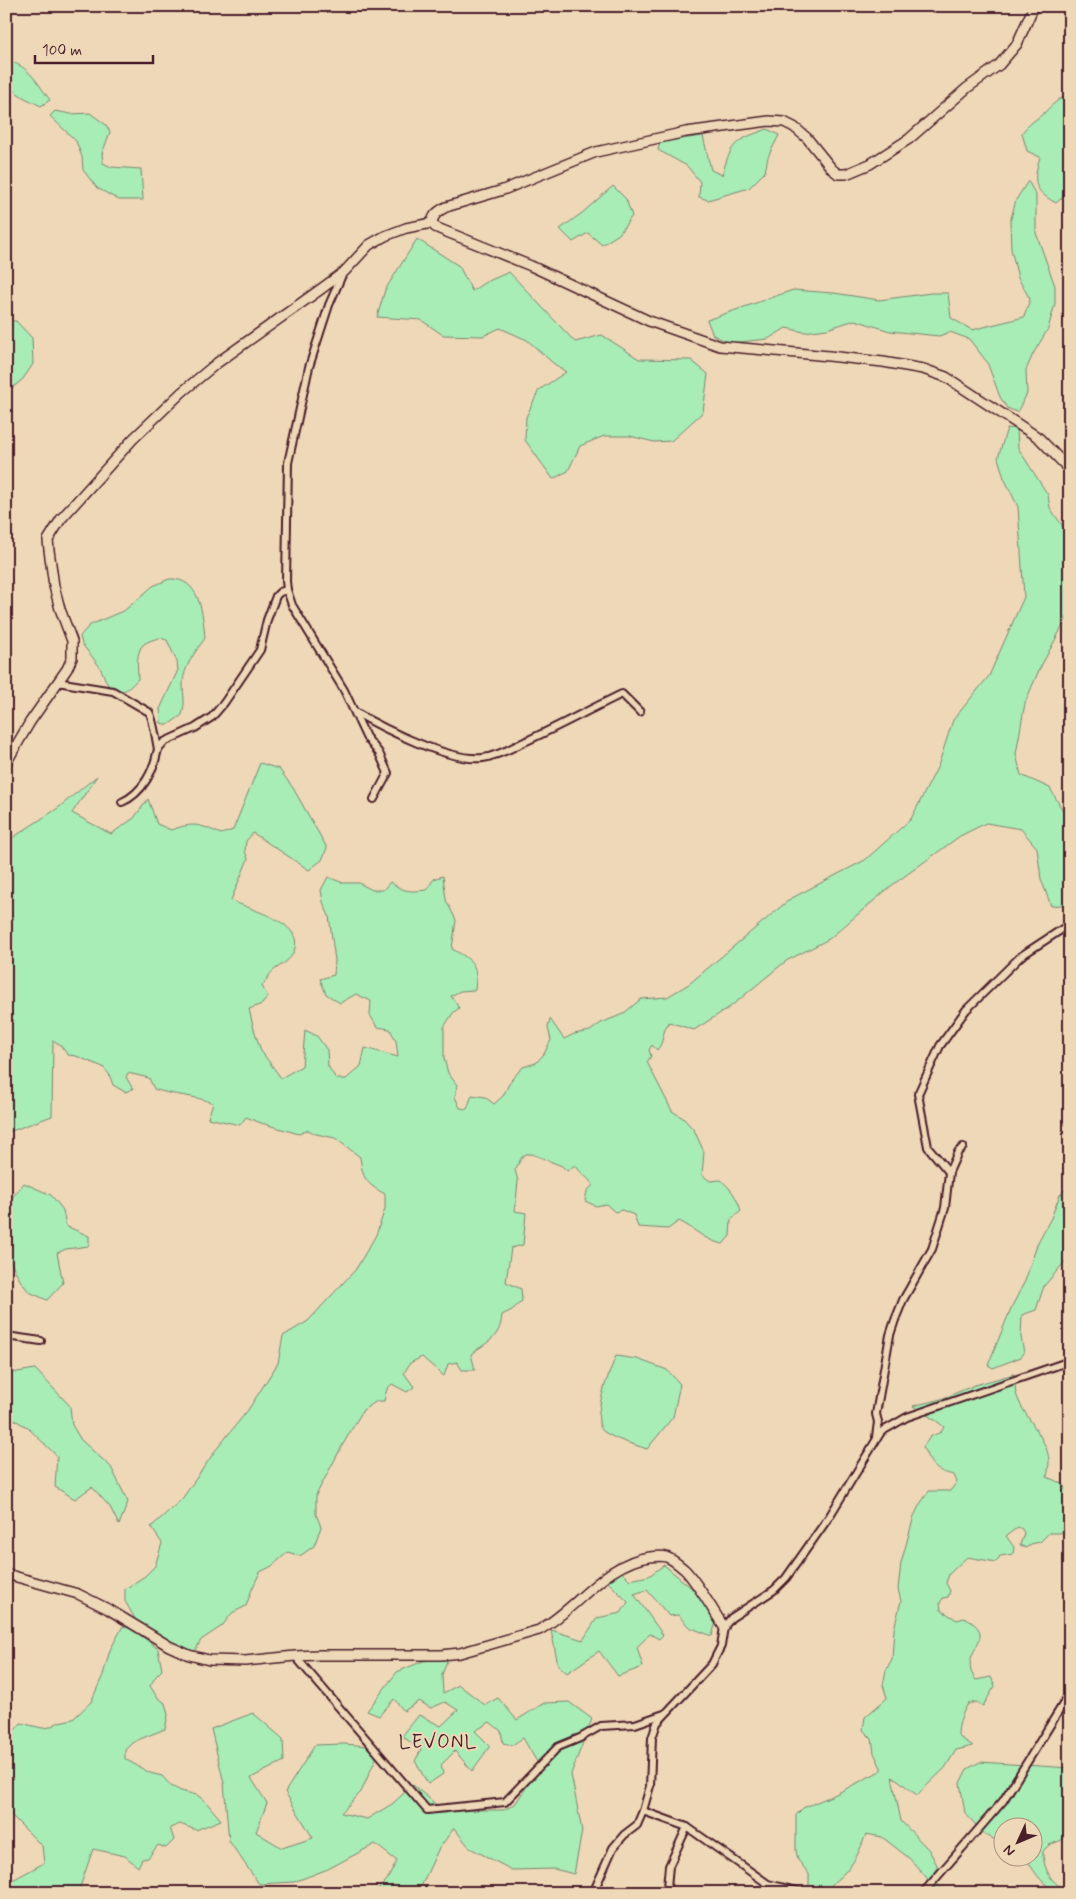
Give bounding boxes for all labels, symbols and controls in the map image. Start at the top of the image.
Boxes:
scale bar [35,32,152,64]
text: 100 m [42,41,82,61]
district label: LEVONL [399,1730,477,1755]
north arrow [994,1816,1044,1866]
text: N [1000,1841,1019,1860]

